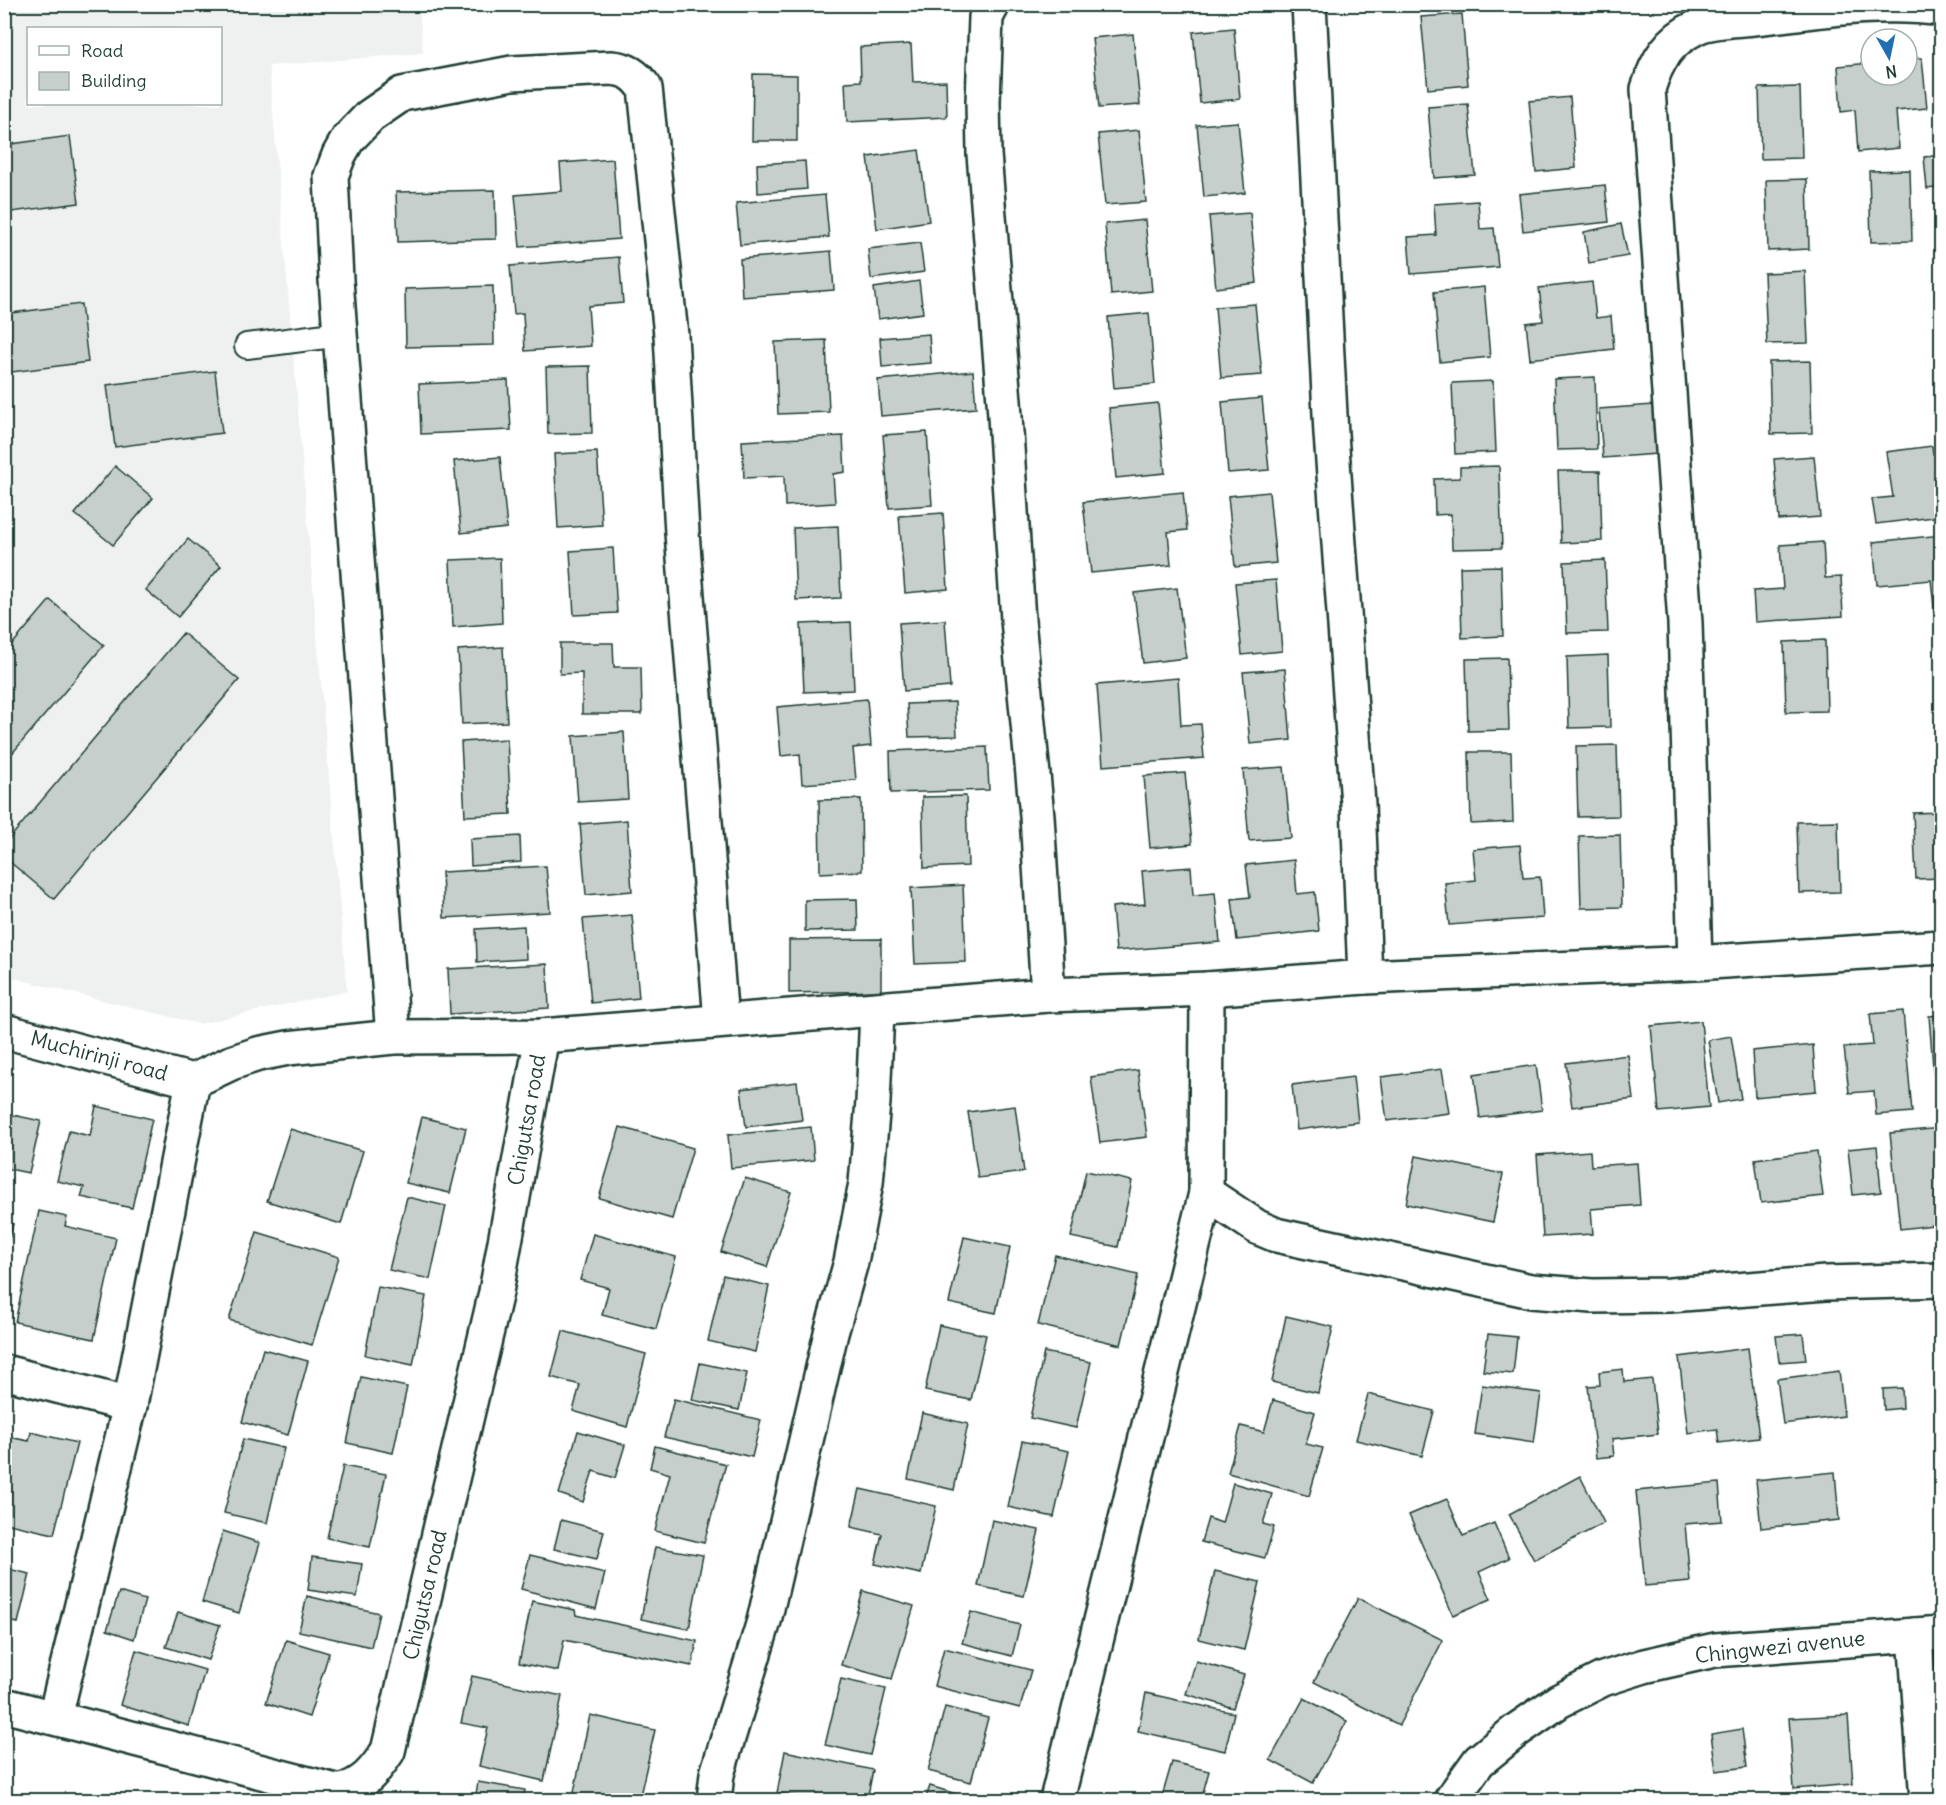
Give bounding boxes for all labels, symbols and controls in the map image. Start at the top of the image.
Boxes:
legend [27,27,222,105]
north arrow [1859,27,1919,87]
text: Road [81,39,124,62]
text: N [1884,61,1898,83]
text: Building [81,69,146,92]
street label: Muchirinji road [28,1024,171,1087]
street label: Chigutsa road [502,1052,551,1188]
street label: Chigutsa road [396,1527,453,1663]
street label: Chingwezi avenue [1693,1624,1866,1669]

